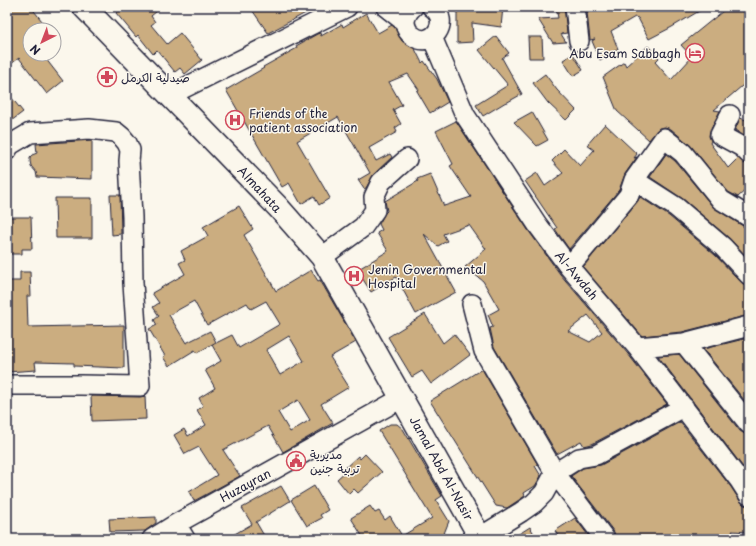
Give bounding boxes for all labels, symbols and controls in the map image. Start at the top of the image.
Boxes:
north arrow [22,22,62,62]
text: N [26,40,44,59]
hotel icon: Abu Esam Sabbagh [684,42,706,64]
place label: Abu Esam Sabbagh [569,44,681,62]
pharmacy icon: صيدلية الكرمل [96,66,118,88]
place label: صيدلية الكرمل [121,68,190,86]
place label: Friends of the patient association [249,104,357,136]
hospital icon: Friends of the patient association [224,109,246,131]
street label: Almahata [234,162,287,217]
street label: Al-Awdah [551,247,603,303]
place label: Jenin Governmental Hospital [368,260,486,292]
hospital icon: Jenin Governmental Hospital [343,265,365,287]
street label: Jamal Abd Al-Nasir [406,413,478,524]
place label: مديرية تربية جنين [310,445,360,477]
public building icon: مديرية تربية جنين [285,450,307,472]
street label: Huzayran [216,464,274,506]

